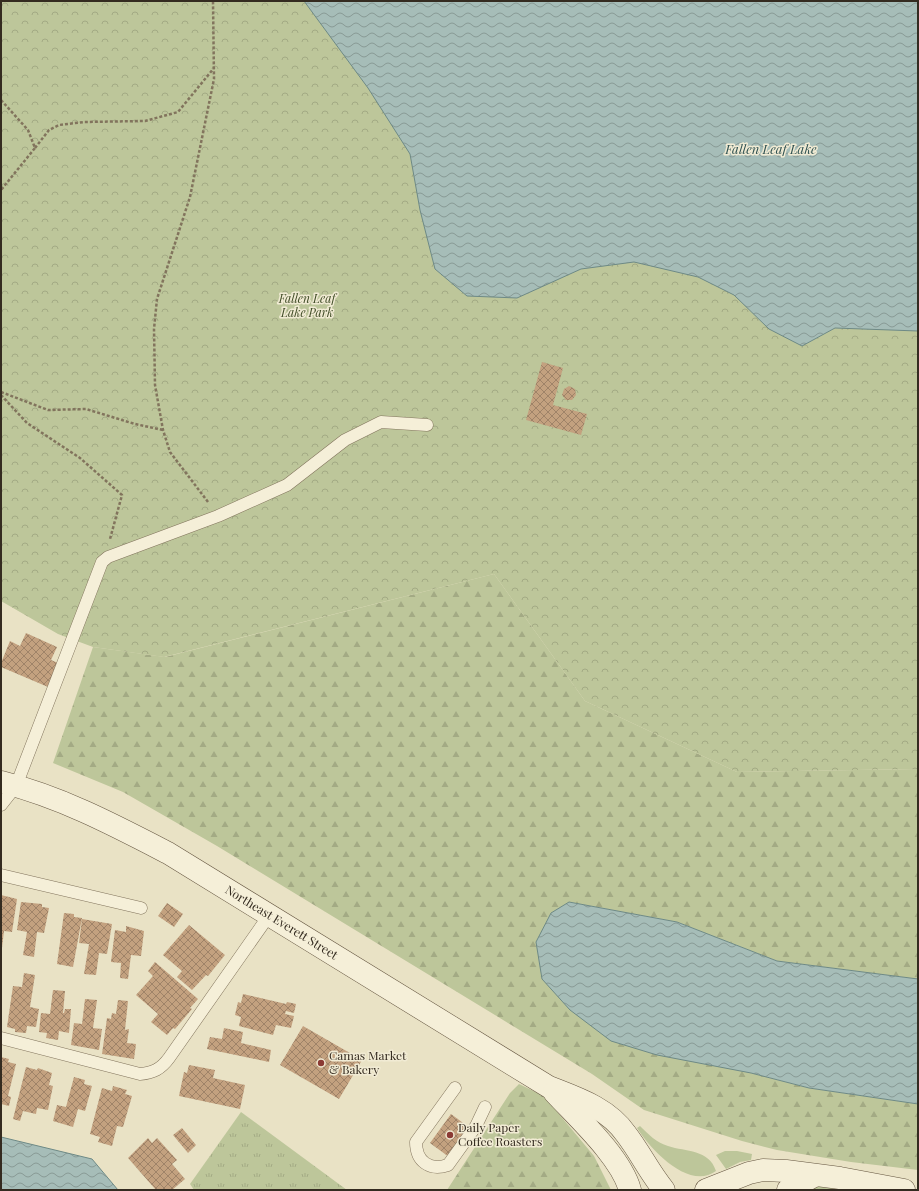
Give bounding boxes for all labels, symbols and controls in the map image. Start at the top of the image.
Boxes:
water label: Fallen Leaf Lake [724,140,817,157]
park label: Fallen Leaf Lake Park [278,290,337,320]
street label: Northeast Everett Street [223,881,342,963]
place label: Camas Market & Bakery [329,1047,407,1077]
marker: Camas Market & Bakery [316,1058,326,1068]
place label: Daily Paper Coffee Roasters [458,1119,542,1149]
marker: Daily Paper Coffee Roasters [445,1130,455,1140]

